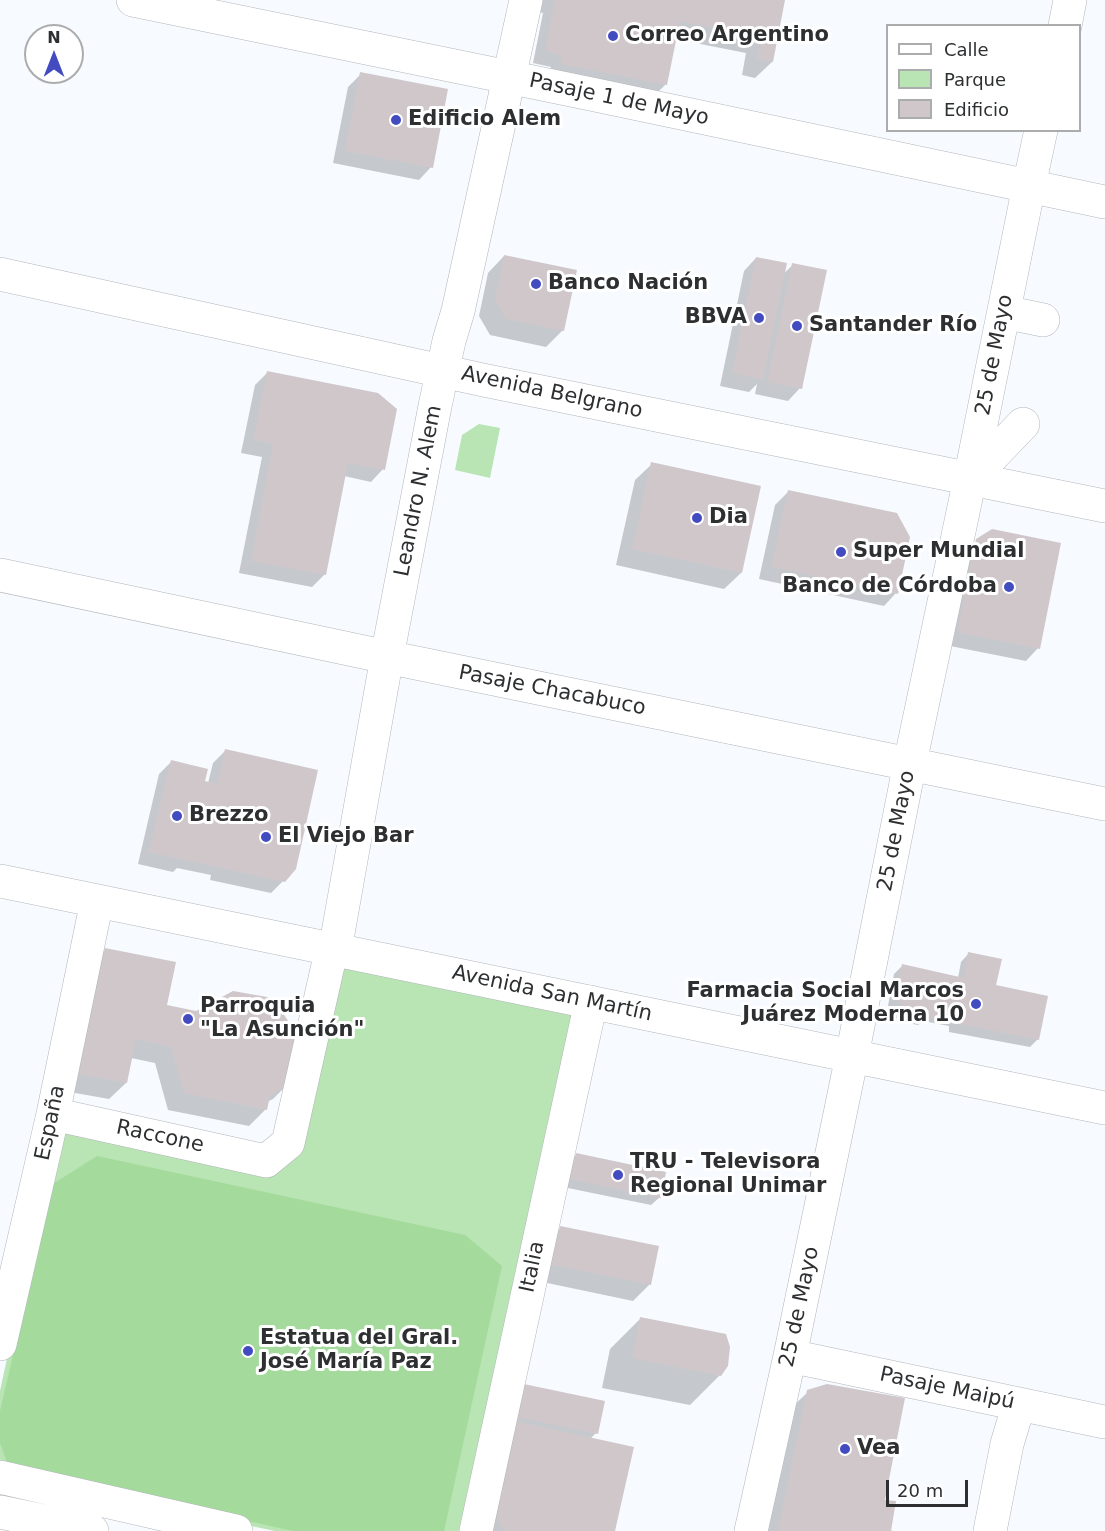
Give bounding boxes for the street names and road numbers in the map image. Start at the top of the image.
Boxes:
street label: Pasaje 1 de Mayo [527,69,711,131]
street label: 25 de Mayo [971,292,1019,418]
street label: Avenida Belgrano [459,361,645,425]
street label: Leandro N. Alem [390,403,448,579]
street label: Pasaje Chacabuco [456,660,648,722]
street label: 25 de Mayo [873,768,921,894]
street label: Avenida San Martín [450,961,654,1027]
street label: España [31,1083,71,1163]
street label: Raccone [114,1115,206,1159]
street label: Italia [515,1239,551,1295]
street label: 25 de Mayo [775,1244,825,1370]
street label: Pasaje Maipú [877,1362,1017,1416]

